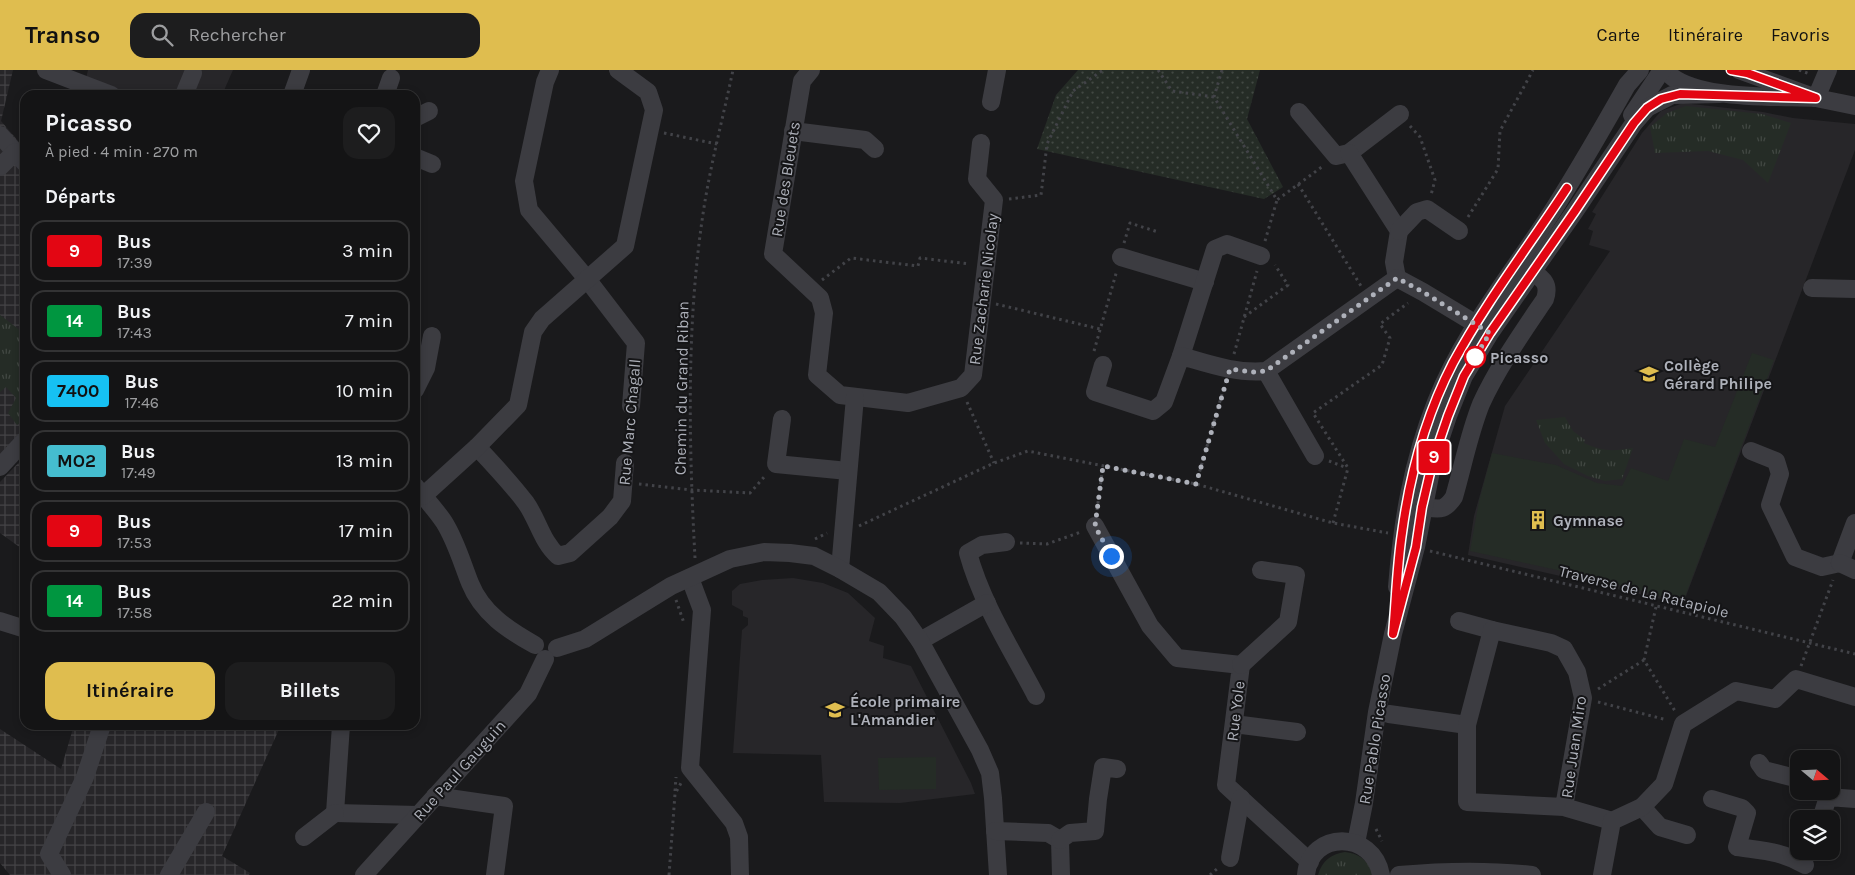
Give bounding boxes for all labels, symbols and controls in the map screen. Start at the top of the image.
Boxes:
search box [130,13,480,58]
text: Transo [25,21,100,49]
icon: search [148,21,176,49]
text: Rechercher [188,24,286,46]
text: Carte [1597,24,1640,46]
text: Itinéraire [1668,24,1743,46]
text: Favoris [1771,24,1830,46]
button: heart [343,107,395,159]
text: Picasso [45,109,132,137]
street label: Rue des Bleuets [767,120,804,238]
text: À pied · 4 min · 270 m [45,142,198,161]
text: Départs [45,186,116,208]
street label: Rue Zacharie Nicolay [965,212,1002,366]
text: Bus [117,231,151,253]
text: 9 [69,240,80,262]
text: 3 min [342,240,393,262]
text: 17:39 [117,253,152,272]
text: Bus [117,301,151,323]
street label: Chemin du Grand Riban [670,301,693,475]
text: 14 [66,310,83,332]
text: 7 min [345,310,393,332]
text: 17:43 [117,323,152,342]
marker: Picasso [1464,346,1486,368]
place label: Picasso [1490,348,1548,367]
place label: Collège Gérard Philipe [1664,356,1772,393]
street label: Rue Marc Chagall [615,358,644,486]
school or university icon: Collège Gérard Philipe [1638,363,1660,385]
text: Bus [124,371,159,393]
text: 7400 [57,380,99,402]
text: 10 min [336,380,393,402]
text: 17:46 [124,393,159,412]
text: Bus [121,441,155,463]
line badge: 9 [1418,441,1450,473]
text: 9 [1429,446,1439,468]
text: MO2 [57,450,96,472]
text: 13 min [336,450,393,472]
text: 17:49 [121,463,156,482]
building icon: Gymnase [1527,509,1549,531]
text: Bus [117,511,151,533]
place label: Gymnase [1553,511,1623,530]
text: 9 [69,520,80,542]
text: 17 min [338,520,393,542]
text: 17:53 [117,533,152,552]
your location [1099,544,1124,569]
street label: Traverse de La Ratapiole [1557,561,1731,622]
text: Bus [117,581,151,603]
text: 14 [66,590,83,612]
text: 22 min [332,590,393,612]
text: 17:58 [117,603,152,622]
button: Itinéraire [45,662,215,720]
button: Billets [225,662,395,720]
street label: Rue Pablo Picasso [1355,672,1394,806]
street label: Rue Yole [1222,680,1249,742]
place label: École primaire L'Amandier [850,692,960,729]
street label: Rue Juan Miro [1557,695,1590,799]
school or university icon: École primaire L'Amandier [824,699,846,721]
street label: Rue Paul Gauguin [409,716,510,825]
north arrow [1790,750,1840,800]
map controls [1790,750,1840,860]
button: layers [1790,810,1840,860]

